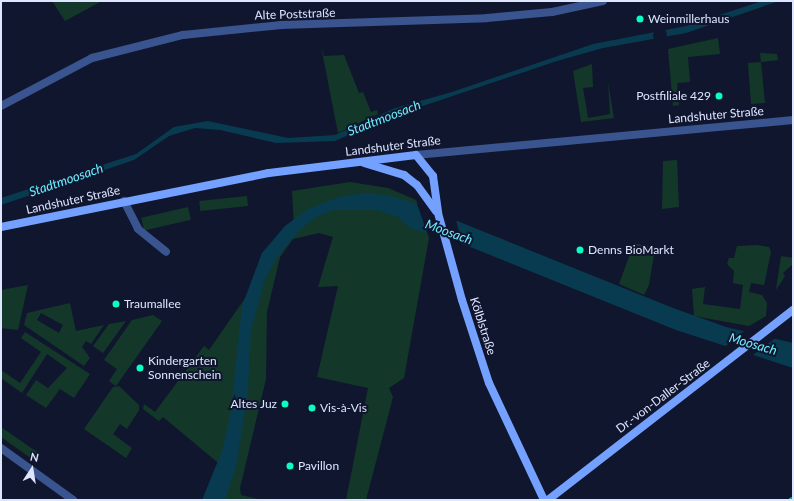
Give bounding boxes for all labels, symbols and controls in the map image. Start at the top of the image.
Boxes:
street label: Alte Poststraße [254,5,336,23]
place label: Weinmillerhaus [648,12,729,26]
marker: Weinmillerhaus [635,14,645,24]
place label: Postfiliale 429 [636,89,711,103]
marker: Postfiliale 429 [714,91,724,101]
water label: Stadtmoosach [345,97,423,139]
street label: Landshuter Straße [667,104,765,126]
street label: Landshuter Straße [344,133,442,159]
water label: Stadtmoosach [27,160,105,200]
street label: Landshuter Straße [24,183,122,217]
water label: Moosach [423,216,475,248]
place label: Denns BioMarkt [588,243,674,257]
marker: Denns BioMarkt [575,245,585,255]
street label: Kölblstraße [467,295,499,357]
place label: Traumallee [124,297,181,311]
marker: Traumallee [111,299,121,309]
water label: Moosach [727,330,779,358]
place label: Kindergarten Sonnenschein [148,354,221,382]
street label: Dr.-von-Daller-Straße [613,356,713,436]
marker: Kindergarten Sonnenschein [135,363,145,373]
place label: Altes Juz [230,397,277,411]
marker: Altes Juz [280,399,290,409]
place label: Vis-à-Vis [320,401,367,415]
marker: Vis-à-Vis [307,403,317,413]
north arrow [12,449,52,489]
text: N [29,450,40,464]
place label: Pavillon [298,459,339,473]
marker: Pavillon [285,461,295,471]

